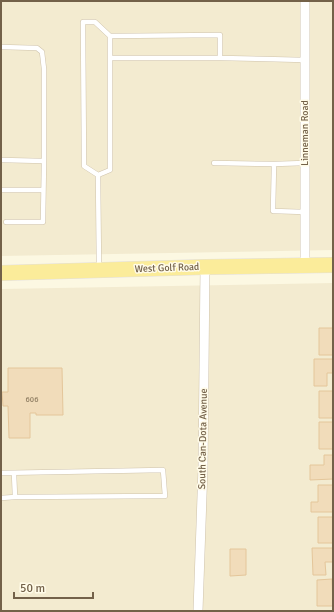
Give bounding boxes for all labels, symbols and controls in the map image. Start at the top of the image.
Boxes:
street label: Linneman Road [299,100,311,166]
street label: West Golf Road [134,261,200,275]
street label: South Can-Dota Avenue [196,388,210,490]
house number: 606 [26,394,38,404]
scale bar [14,574,93,600]
text: 50 m [20,581,45,596]

